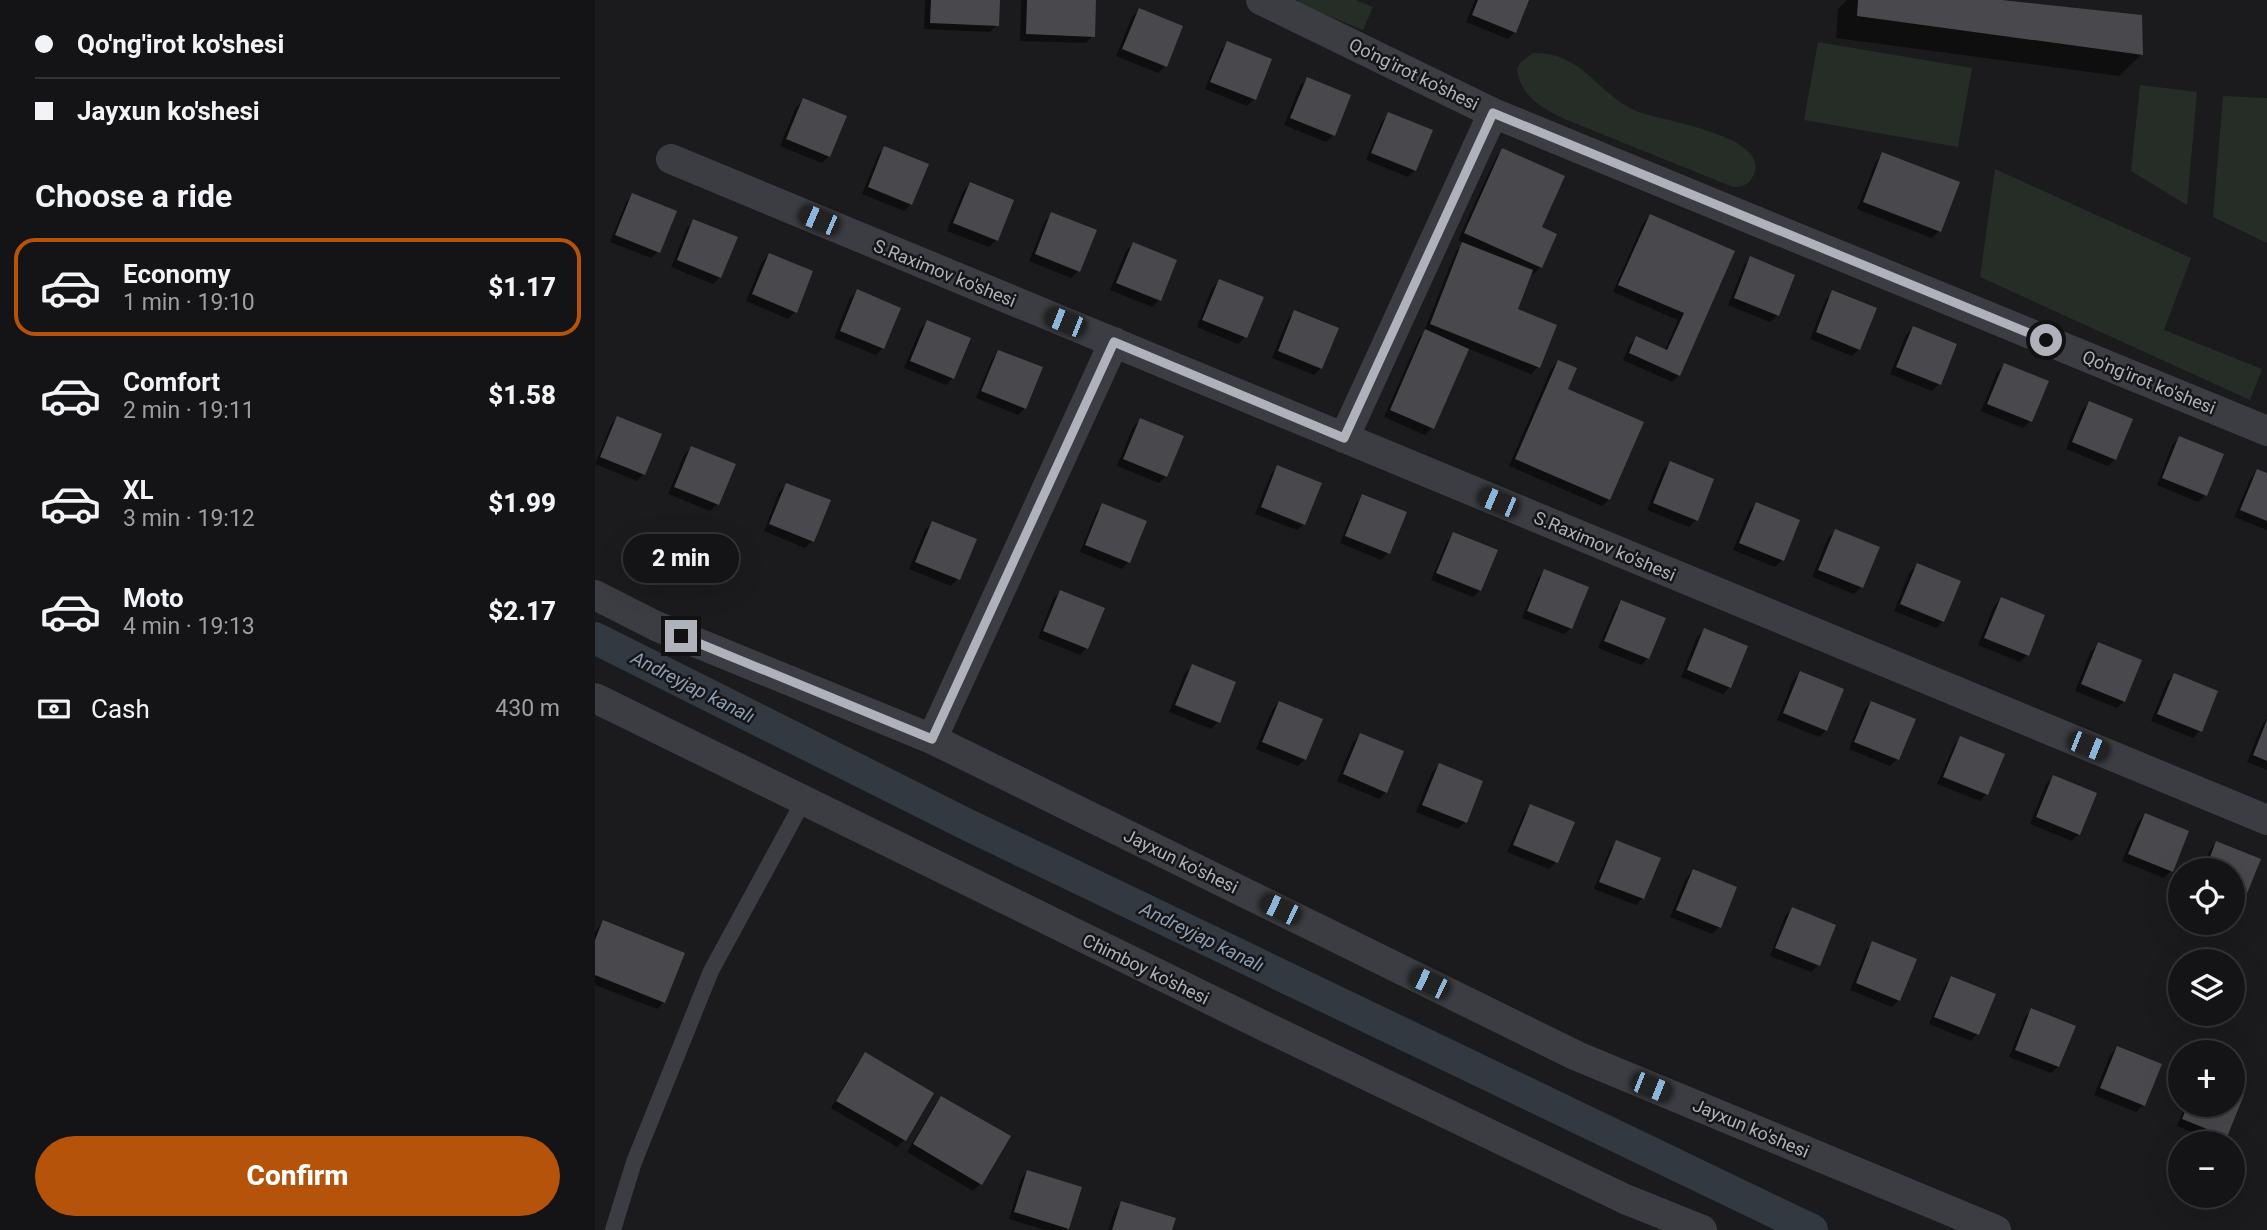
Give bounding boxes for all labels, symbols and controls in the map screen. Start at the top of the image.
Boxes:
text: Qo'ng'irot ko'shesi [77,29,284,59]
street label: Qo'ng'irot ko'shesi [1346,34,1482,114]
text: Jayxun ko'shesi [77,96,260,126]
text: Choose a ride [35,177,232,215]
car [796,202,843,238]
street label: S.Raximov ko'shesi [871,235,1019,311]
icon: car [39,256,102,319]
text: Economy [123,259,230,289]
text: $1.17 [488,272,556,302]
text: 1 min · 19:10 [123,289,255,316]
car [1042,304,1089,340]
route start [2030,324,2062,356]
street label: Qo'ng'irot ko'shesi [2079,346,2219,418]
icon: car [39,364,102,427]
text: Comfort [123,367,220,397]
text: $1.58 [488,380,556,410]
text: 2 min · 19:11 [123,397,255,424]
icon: car [39,472,102,535]
text: XL [123,475,154,505]
car [1475,484,1522,520]
text: $1.99 [488,488,556,518]
text: 3 min · 19:12 [123,505,255,532]
street label: S.Raximov ko'shesi [1531,507,1679,585]
callout: 2 min [623,534,739,584]
text: 2 min [652,545,710,572]
icon: car [39,580,102,643]
text: Moto [123,583,184,613]
text: $2.17 [488,596,556,626]
text: 4 min · 19:13 [123,613,255,640]
route end [665,620,697,652]
water label: Andreyjap kanalı [627,646,758,728]
icon: cash [35,690,73,728]
text: Cash [91,694,150,724]
text: 430 m [495,695,560,722]
car [2065,728,2112,764]
street label: Jayxun ko'shesi [1120,824,1242,898]
map controls [2168,858,2245,1208]
button: locate [2168,858,2245,935]
car [1257,890,1304,928]
water label: Andreyjap kanalı [1135,897,1268,977]
street label: Chimboy ko'shesi [1079,929,1213,1009]
button: layers [2168,949,2245,1026]
car [1406,964,1453,1002]
button: + [2168,1040,2245,1117]
car [1628,1069,1675,1105]
street label: Jayxun ko'shesi [1690,1094,1812,1162]
button: − [2168,1131,2245,1208]
button: Confirm [35,1136,560,1216]

